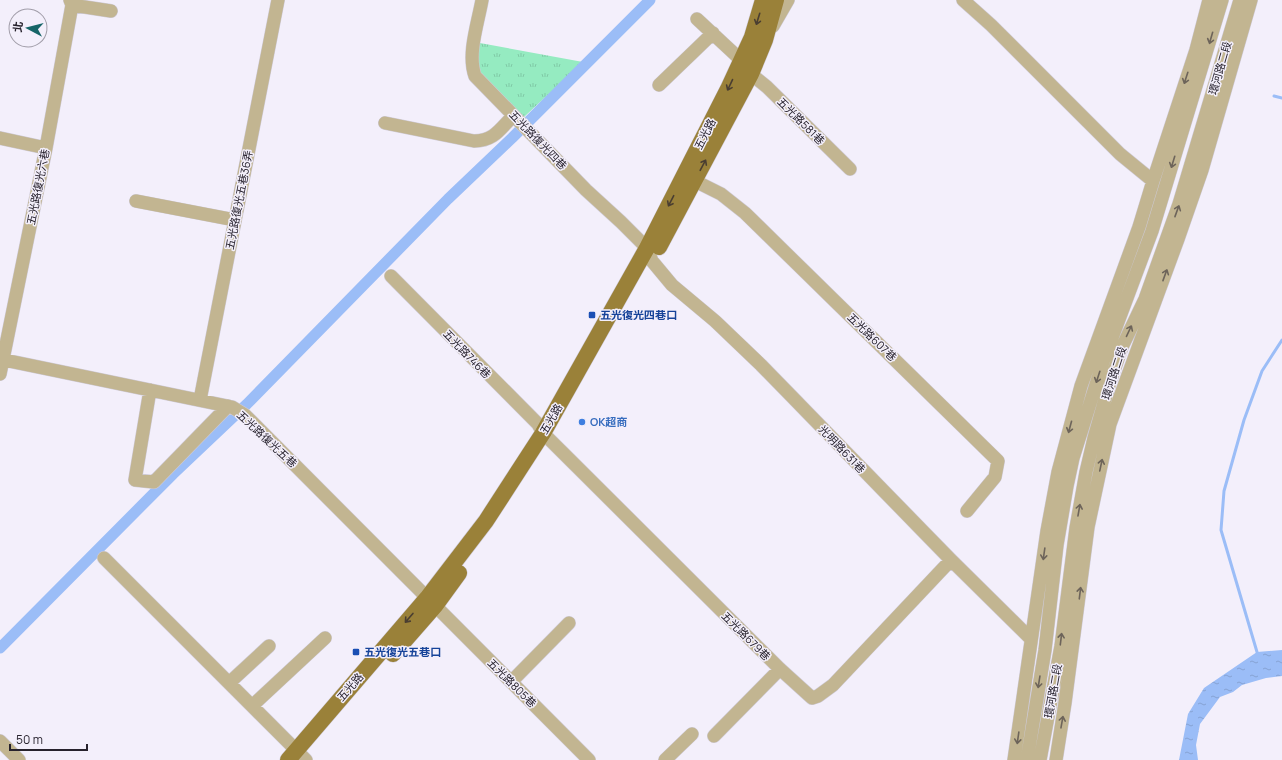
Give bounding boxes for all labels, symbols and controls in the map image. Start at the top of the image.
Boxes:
north arrow [8,8,48,48]
one-way arrow [754,12,761,25]
text: 北 [9,20,26,33]
one-way arrow [1207,31,1215,44]
street label: 環河路二段 [1205,39,1234,96]
one-way arrow [1182,71,1190,83]
one-way arrow [726,79,733,91]
street label: 五光路581巷 [774,94,828,148]
street label: 五光路復光四巷 [506,107,570,173]
street label: 五光路 [690,116,719,152]
street label: 五光路復光六巷 [23,148,52,226]
street label: 五光路復光五巷36弄 [222,149,255,251]
one-way arrow [1169,155,1176,168]
one-way arrow [700,159,708,171]
one-way arrow [667,195,674,207]
one-way arrow [1174,204,1181,217]
one-way arrow [1161,270,1169,282]
place label: 五光復光四巷口 [600,307,677,322]
street label: 五光路607巷 [844,309,900,364]
marker: 五光復光四巷口 [587,310,597,320]
street label: 五光路746巷 [440,326,494,381]
one-way arrow [1126,326,1133,338]
street label: 環河路二段 [1098,344,1129,401]
one-way arrow [1094,370,1101,383]
street label: 五光路 [536,401,565,437]
street label: 五光路復光五巷 [234,407,301,470]
place label: OK超商 [590,414,627,429]
marker: OK超商 [577,417,587,427]
one-way arrow [1066,420,1073,433]
street label: 光明路631巷 [816,421,869,476]
one-way arrow [1098,459,1106,472]
one-way arrow [1075,504,1083,517]
one-way arrow [1040,547,1048,560]
one-way arrow [1076,587,1083,600]
street label: 五光路679巷 [719,608,774,663]
one-way arrow [405,613,414,623]
one-way arrow [1058,633,1065,646]
place label: 五光復光五巷口 [364,644,441,659]
marker: 五光復光五巷口 [351,647,361,657]
street label: 五光路805巷 [485,655,540,710]
street label: 環河路二段 [1040,663,1065,719]
street label: 五光路 [333,669,366,704]
one-way arrow [1035,676,1043,689]
one-way arrow [1058,715,1066,728]
scale bar [10,726,87,752]
text: 50 m [16,731,43,748]
one-way arrow [1014,731,1022,744]

